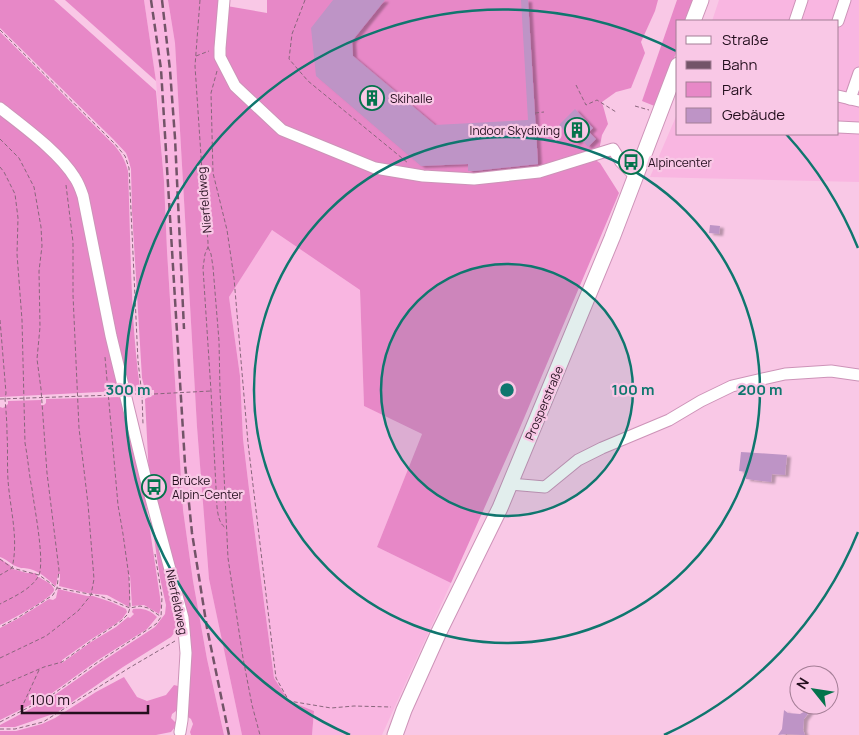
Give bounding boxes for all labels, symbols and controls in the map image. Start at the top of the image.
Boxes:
legend [676,20,839,135]
text: Straße [722,29,769,50]
text: Bahn [722,54,757,75]
text: Park [722,79,752,100]
building icon: Skihalle [359,85,385,111]
place label: Skihalle [390,90,433,107]
text: Gebäude [722,104,785,125]
building icon: Indoor Skydiving [564,117,590,143]
place label: Indoor Skydiving [470,122,560,139]
bus stop icon: Alpincenter [618,149,644,175]
place label: Alpincenter [648,154,712,171]
street label: Nierfeldweg [193,166,215,234]
street label: Prosperstraße [521,363,567,443]
text: 300 m [106,379,150,400]
text: 100 m [612,379,654,400]
text: 200 m [737,379,783,400]
centre of rings [498,381,516,399]
place label: Brücke Alpin-Center [172,472,244,503]
bus stop icon: Brücke Alpin-Center [141,474,167,500]
street label: Nierfeldweg [162,568,192,636]
north arrow [789,665,839,715]
text: N [792,674,813,692]
scale bar [22,682,149,714]
text: 100 m [30,689,70,710]

